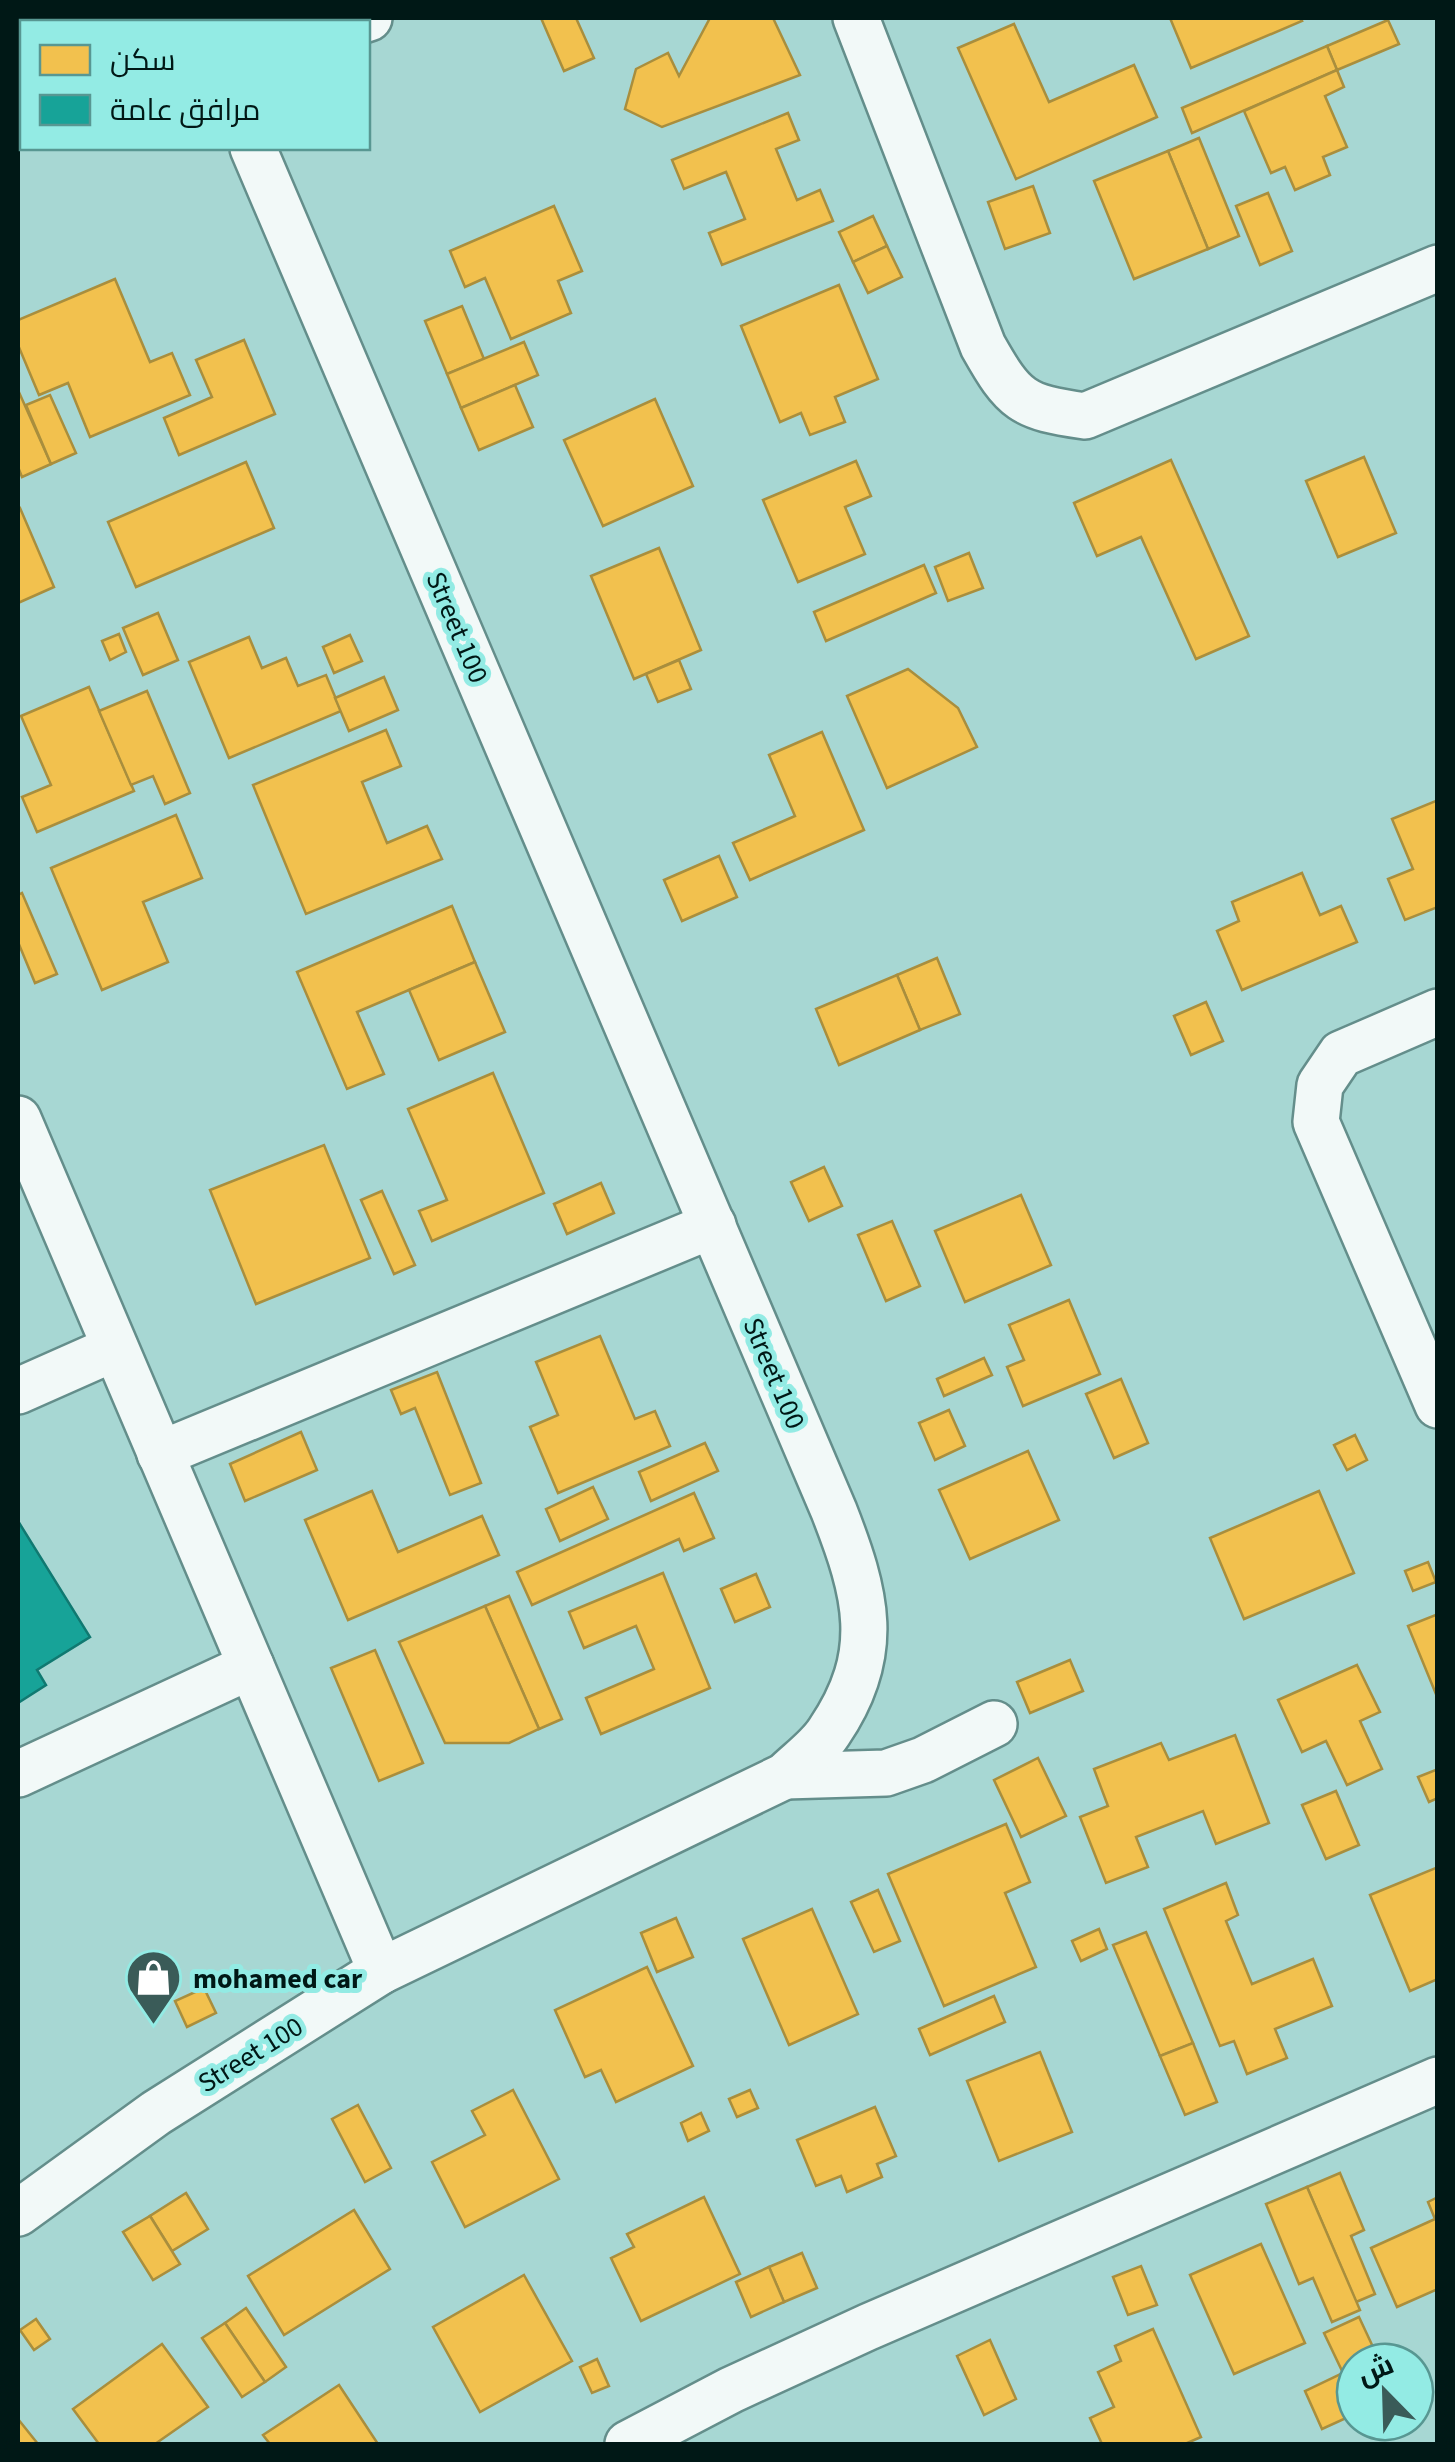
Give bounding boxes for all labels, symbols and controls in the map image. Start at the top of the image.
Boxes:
legend [20,20,370,150]
text: سكن [110,39,176,82]
text: مرافق عامة [110,89,261,132]
street label: Street 100 [416,565,498,689]
street label: Street 100 [733,1311,815,1435]
shop icon: mohamed car [124,1948,184,2027]
place label: mohamed car [193,1959,363,1999]
street label: Street 100 [190,2007,311,2103]
north arrow [1335,2342,1435,2442]
text: ش [1351,2344,1400,2395]

